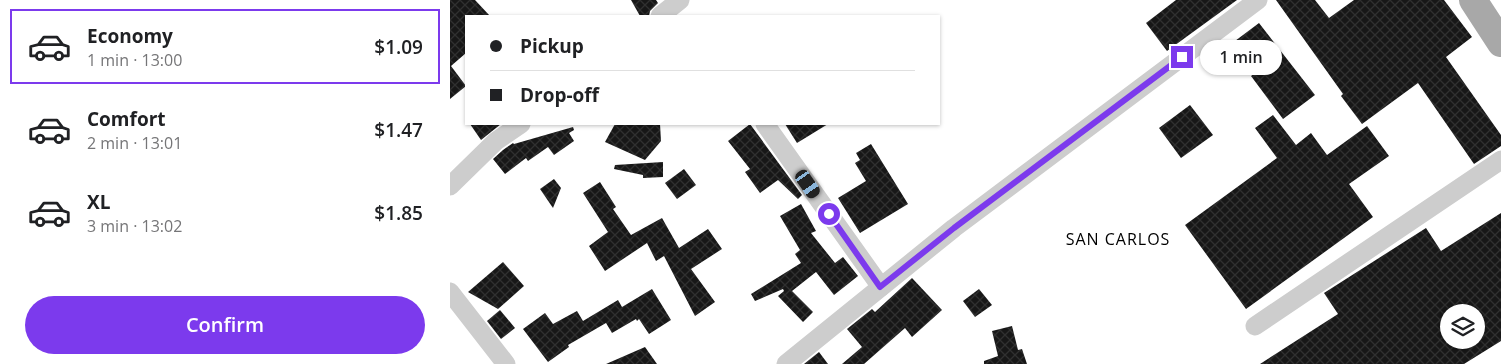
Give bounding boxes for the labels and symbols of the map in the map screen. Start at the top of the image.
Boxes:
callout: 1 min [1200,40,1282,74]
route end [1171,46,1193,68]
car [793,167,822,201]
route start [818,203,840,225]
district label: SAN CARLOS [1066,228,1170,250]

